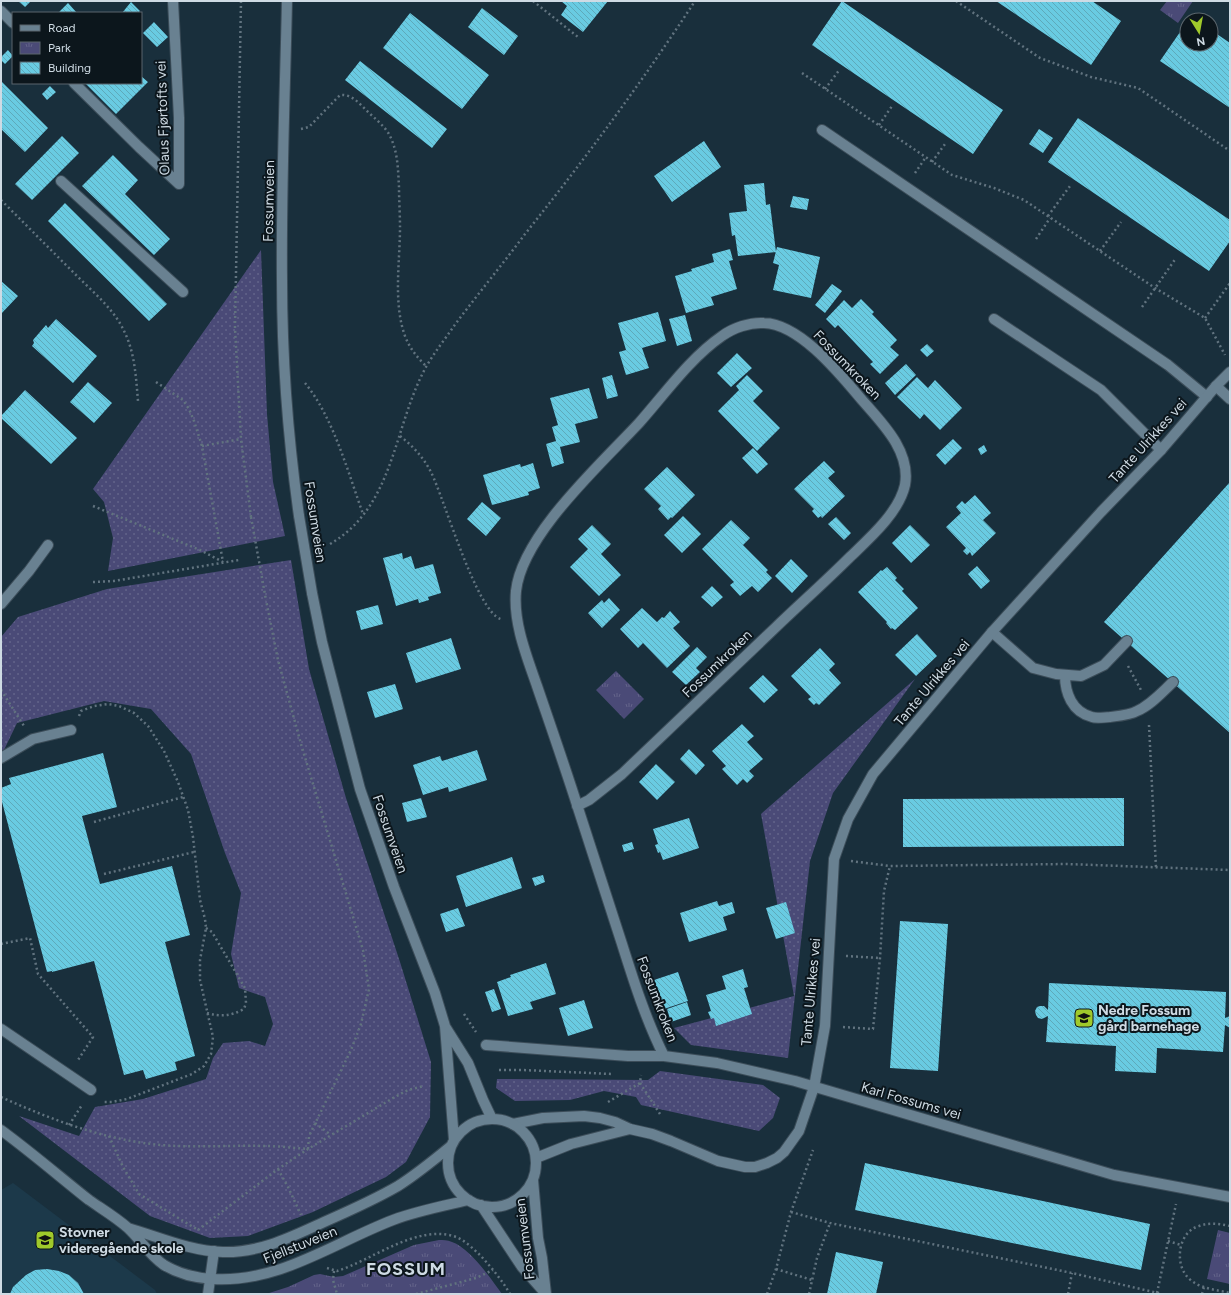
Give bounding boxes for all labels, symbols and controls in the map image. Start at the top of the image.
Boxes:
legend [12,12,142,84]
north arrow [1179,12,1219,52]
text: Road [48,21,76,35]
text: N [1195,34,1206,49]
text: Park [48,41,71,55]
street label: Olaus Fjørtofts vei [153,60,173,176]
text: Building [48,61,91,75]
street label: Fossumveien [260,160,278,242]
street label: Fossumkroken [810,327,885,403]
street label: Tante Ulrikkes vei [1105,395,1191,487]
street label: Fossumveien [300,480,330,564]
street label: Fossumkroken [679,626,755,701]
street label: Tante Ulrikkes vei [891,636,973,730]
street label: Fossumveien [369,793,411,876]
street label: Tante Ulrikkes vei [798,937,824,1047]
street label: Fossumkroken [633,954,681,1044]
place label: Nedre Fossum gård barnehage [1098,1002,1199,1035]
school or university icon: Nedre Fossum gård barnehage [1073,1007,1095,1029]
street label: Karl Fossums vei [859,1079,963,1123]
street label: Fossumveien [512,1197,538,1281]
street label: Fjellstuveien [261,1222,340,1268]
place label: Stovner videregående skole [59,1224,184,1257]
school or university icon: Stovner videregående skole [34,1229,56,1251]
district label: FOSSUM [366,1258,446,1280]

